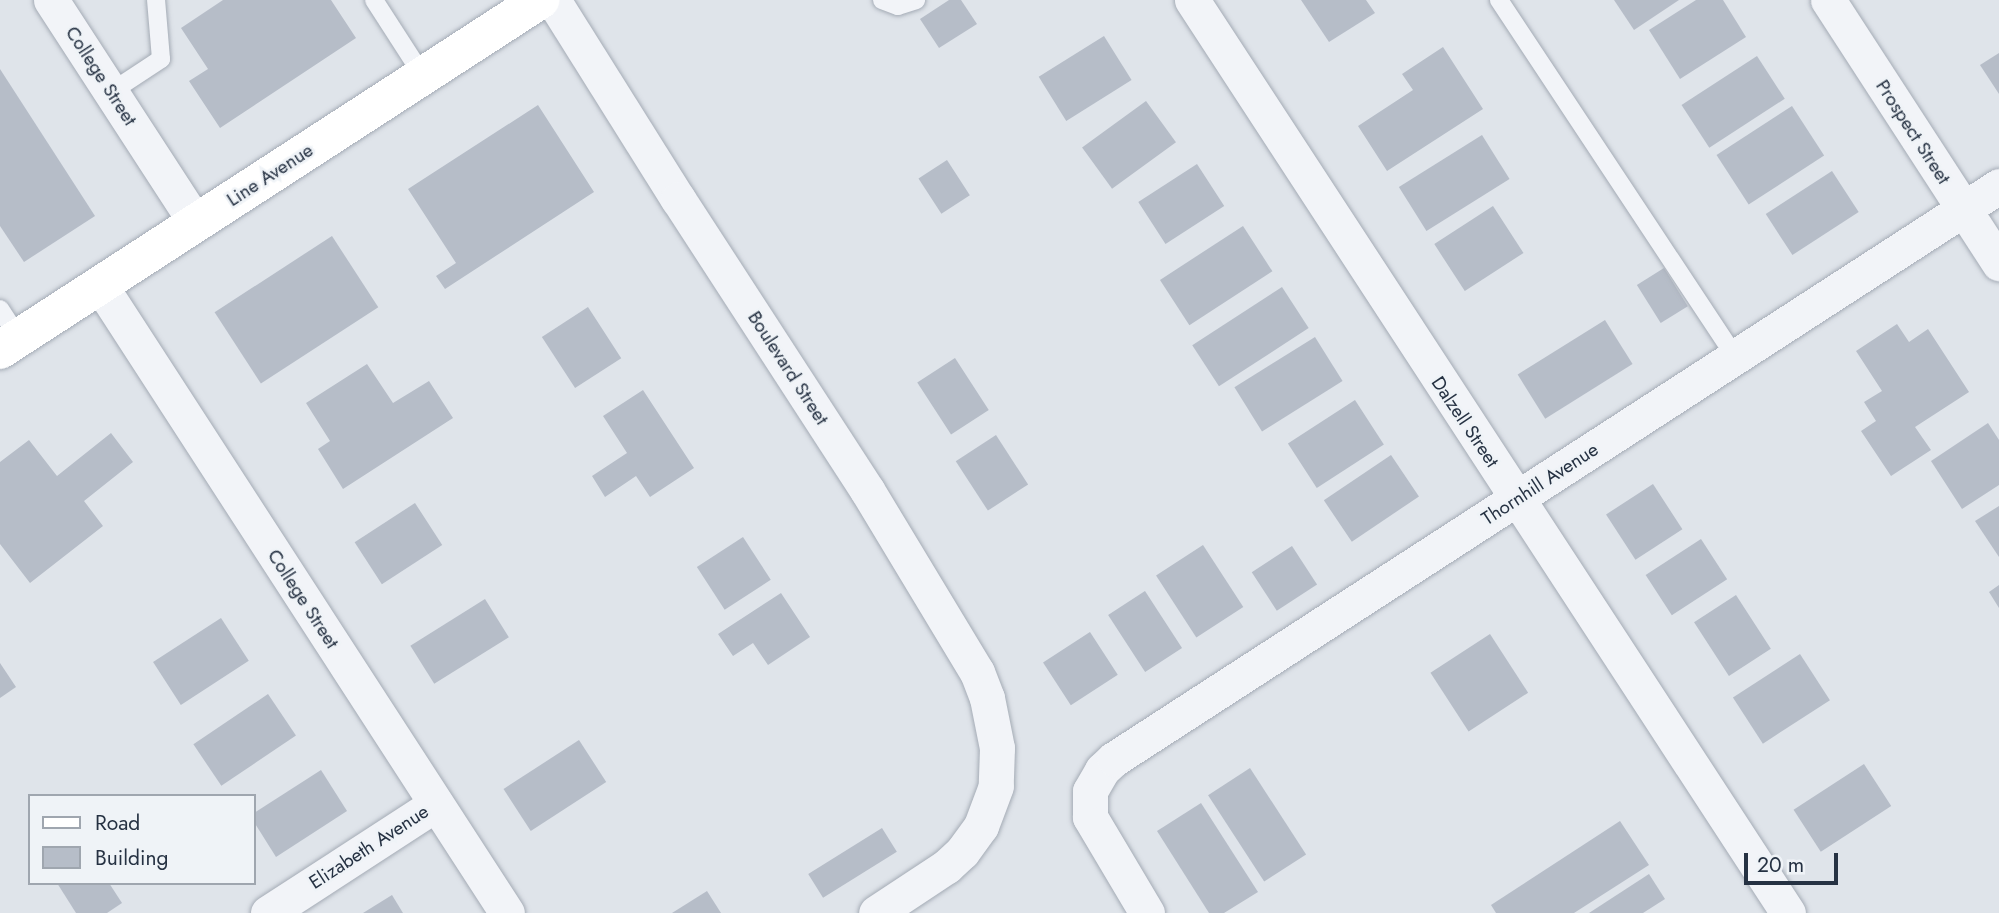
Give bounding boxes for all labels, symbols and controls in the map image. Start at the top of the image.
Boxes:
street label: College Street [61,22,141,130]
street label: Prospect Street [1871,76,1955,188]
street label: Line Avenue [223,139,317,211]
street label: Boulevard Street [743,307,833,429]
street label: Dalzell Street [1426,372,1504,472]
street label: Thornhill Avenue [1478,438,1602,530]
street label: College Street [263,545,343,653]
legend [28,794,256,885]
street label: Elizabeth Avenue [305,800,433,894]
text: Road [95,808,140,838]
scale bar [1747,839,1842,883]
text: Building [95,843,168,873]
text: 20 m [1757,850,1804,880]

